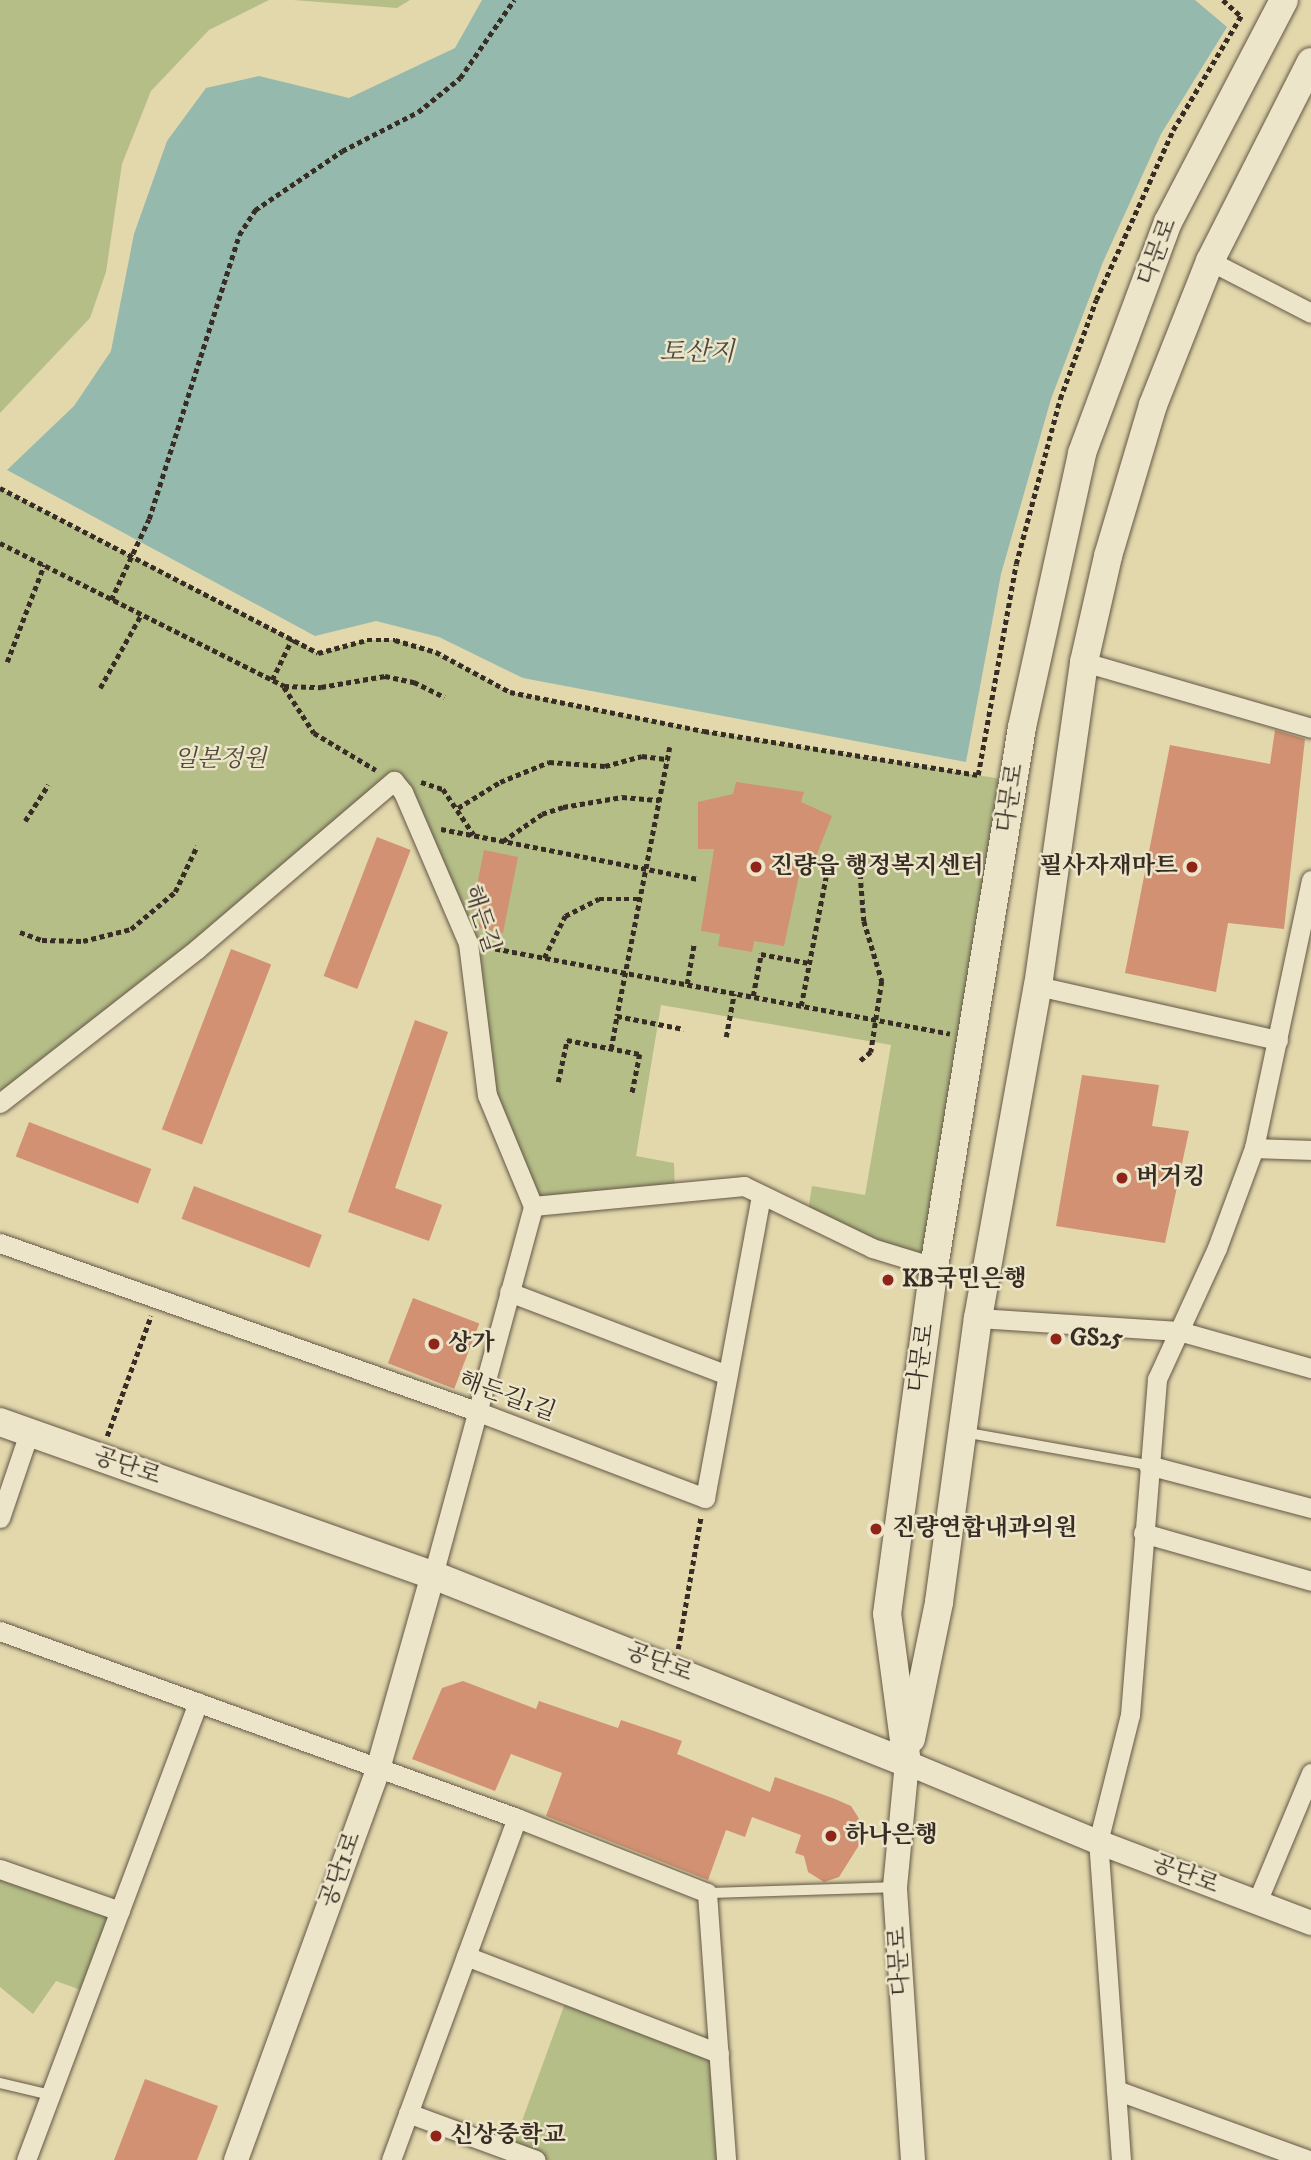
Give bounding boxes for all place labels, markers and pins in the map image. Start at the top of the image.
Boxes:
place label: 진량읍 행정복지센터 [770,853,984,881]
place label: 필사자재마트 [1039,853,1178,881]
marker: 진량읍 행정복지센터 [748,859,764,875]
marker: 필사자재마트 [1184,859,1200,875]
place label: 버거킹 [1136,1164,1206,1192]
marker: 버거킹 [1114,1170,1130,1186]
place label: KB국민은행 [902,1266,1027,1294]
marker: KB국민은행 [880,1272,896,1288]
place label: GS25 [1070,1325,1123,1353]
place label: 상가 [448,1330,494,1358]
marker: GS25 [1048,1331,1064,1347]
marker: 상가 [426,1336,442,1352]
place label: 진량연합내과의원 [892,1515,1077,1543]
marker: 진량연합내과의원 [866,1519,886,1539]
place label: 하나은행 [845,1822,938,1850]
marker: 하나은행 [823,1828,839,1844]
place label: 신상중학교 [450,2122,566,2150]
marker: 신상중학교 [428,2128,444,2144]

